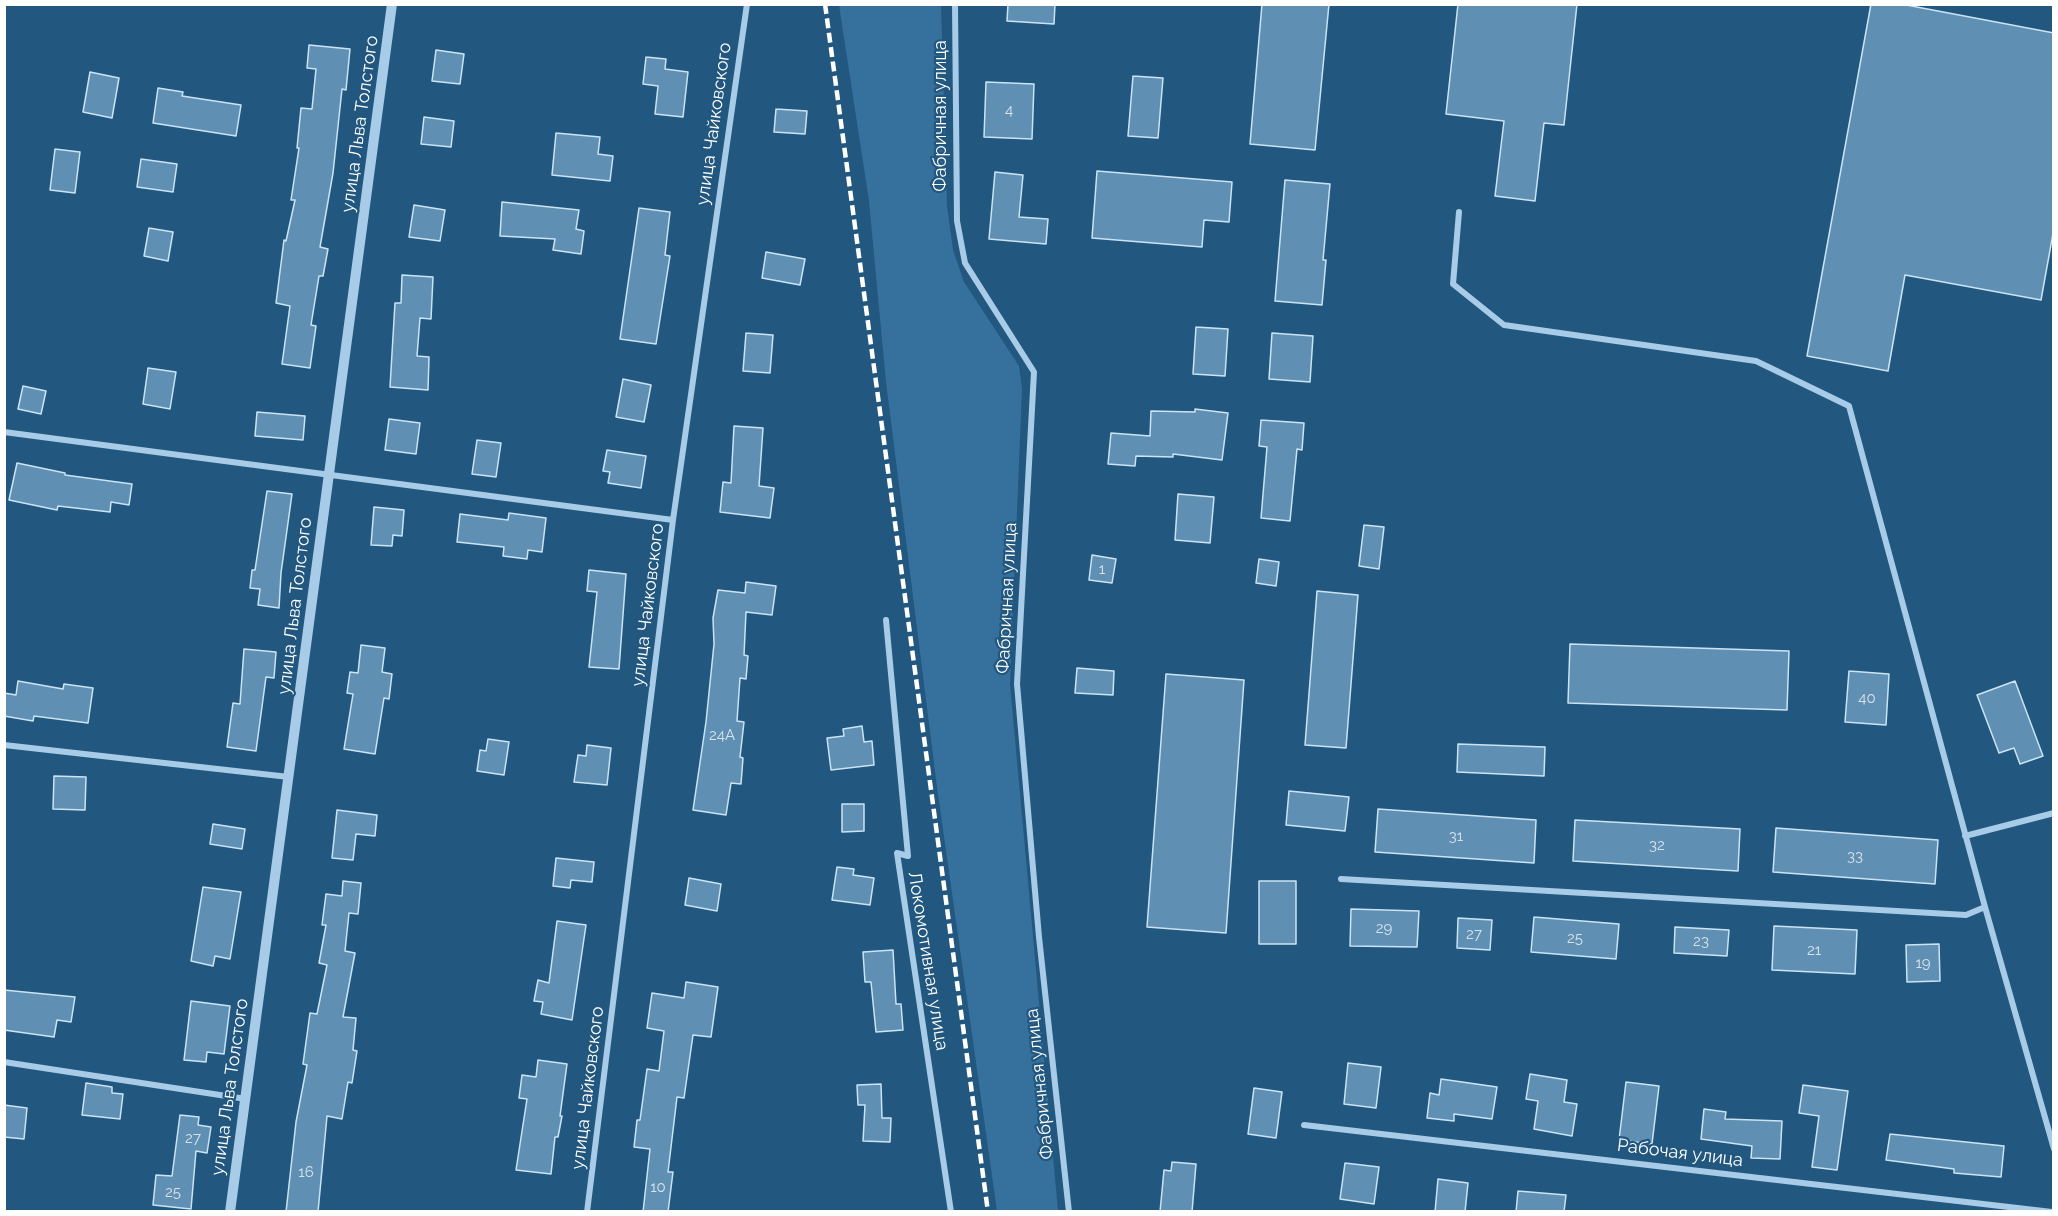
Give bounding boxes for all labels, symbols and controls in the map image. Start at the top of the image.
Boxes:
street label: улица Льва Толстого [337,34,383,214]
street label: Фабричная улица [930,40,952,192]
street label: улица Чайковского [692,41,736,207]
house number: 4 [1005,101,1013,119]
street label: улица Льва Толстого [273,516,317,696]
street label: улица Чайковского [627,522,669,688]
street label: Фабричная улица [992,522,1022,674]
house number: 1 [1099,560,1105,578]
house number: 40 [1858,689,1876,707]
house number: 24А [709,726,735,744]
house number: 31 [1449,827,1463,845]
house number: 32 [1649,836,1665,854]
house number: 33 [1847,847,1863,865]
street label: Локомотивная улица [903,870,953,1052]
house number: 29 [1376,919,1392,937]
house number: 27 [1466,925,1482,943]
house number: 25 [1567,929,1583,947]
house number: 23 [1693,932,1709,950]
house number: 21 [1807,941,1821,959]
house number: 19 [1915,954,1931,972]
street label: улица Льва Толстого [207,997,253,1177]
street label: улица Чайковского [567,1005,609,1171]
street label: Фабричная улица [1021,1008,1059,1160]
house number: 27 [185,1129,201,1147]
street label: Рабочая улица [1616,1135,1744,1171]
house number: 16 [298,1163,314,1181]
house number: 10 [650,1178,666,1196]
house number: 25 [165,1183,181,1201]

